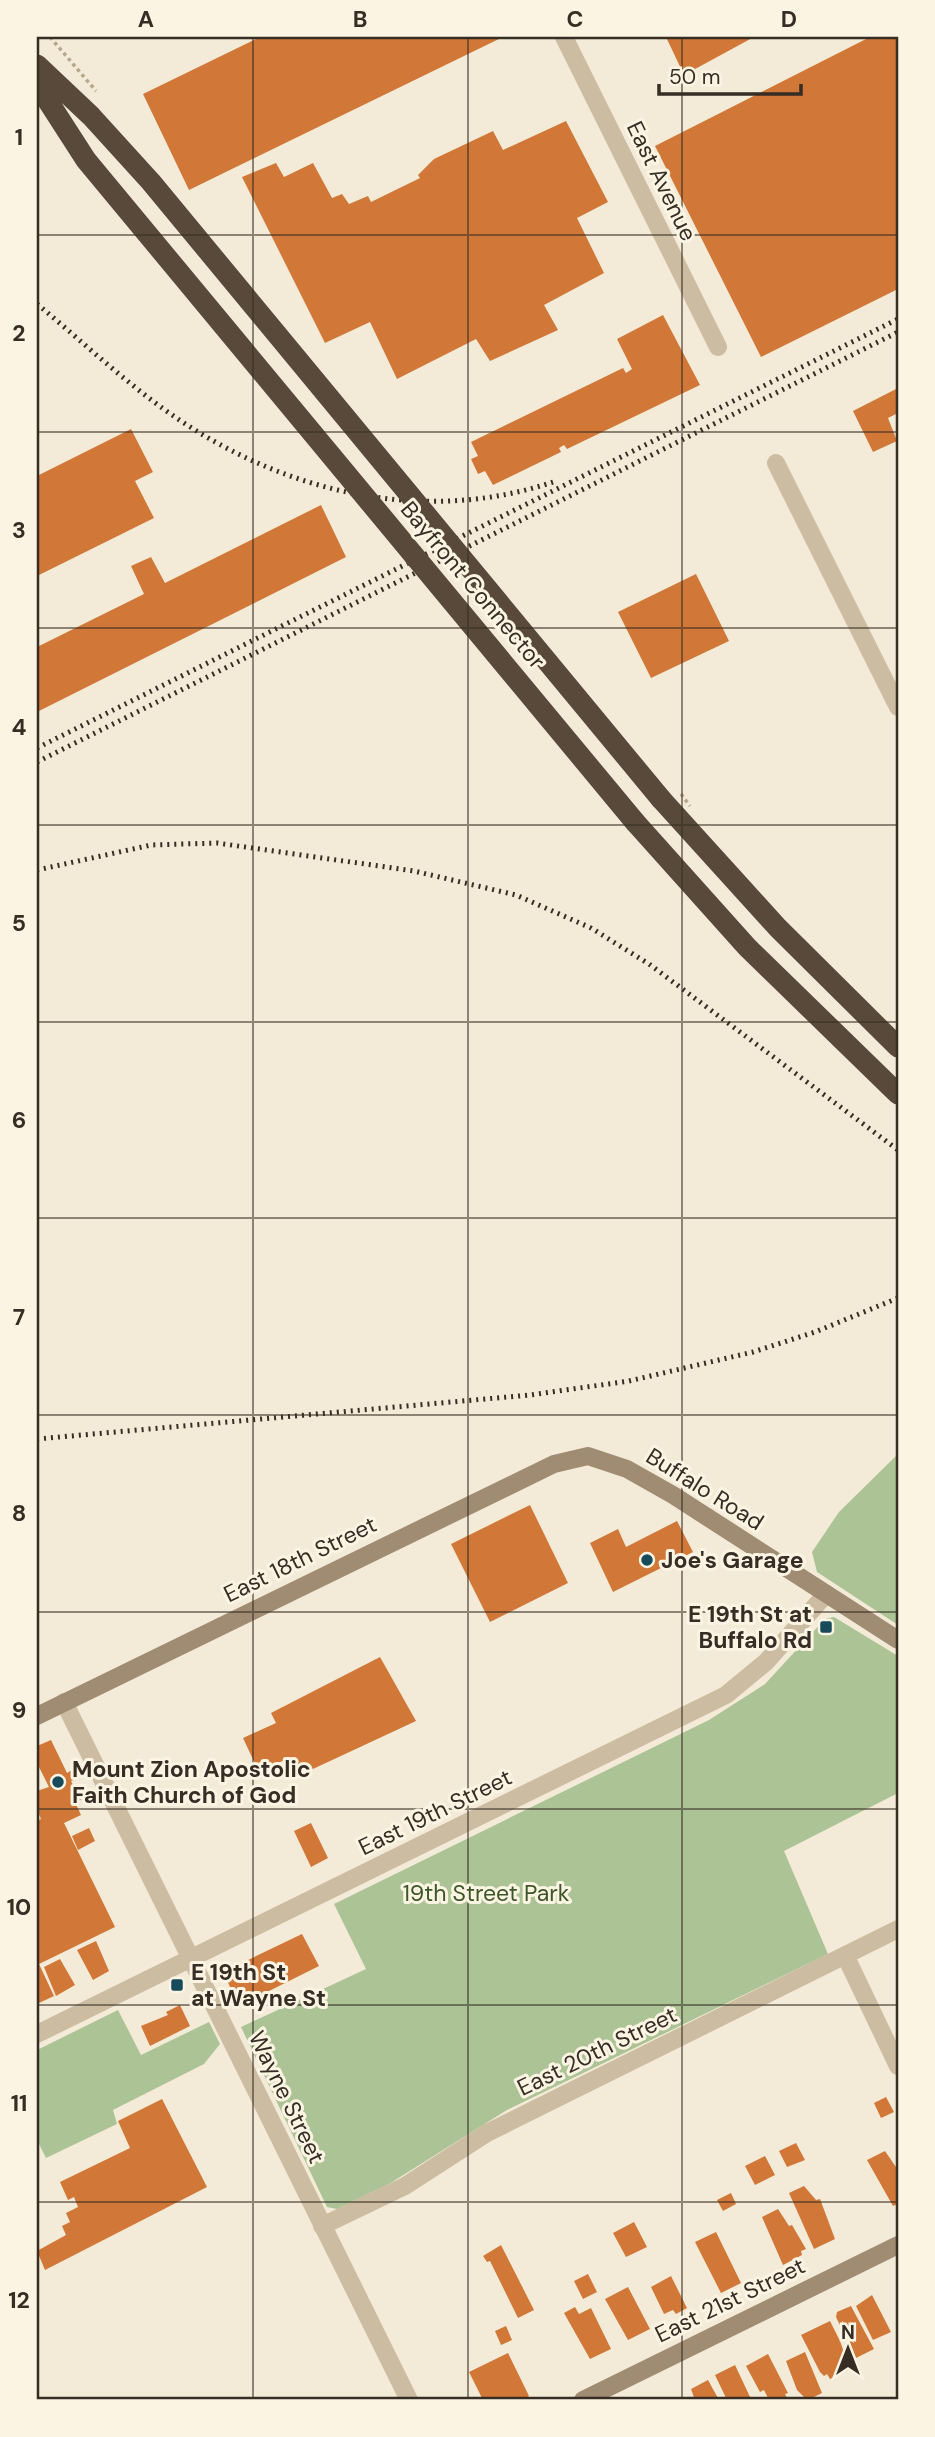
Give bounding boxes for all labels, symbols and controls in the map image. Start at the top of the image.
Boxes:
text: A [138,4,154,34]
text: B [353,4,367,34]
text: C [567,4,583,34]
text: D [781,4,797,34]
scale bar [659,52,800,96]
text: 50 m [669,63,720,91]
street label: East Avenue [620,116,704,246]
text: 1 [15,122,23,152]
text: 2 [12,318,26,348]
street label: Bayfront Connector [394,495,552,675]
text: 3 [12,515,26,545]
text: 4 [12,712,27,742]
text: 5 [12,908,26,938]
text: 6 [12,1105,26,1135]
text: 7 [13,1302,25,1332]
street label: Buffalo Road [641,1441,769,1537]
text: 8 [12,1498,26,1528]
street label: East 18th Street [219,1509,381,1609]
place label: Joe's Garage [661,1545,804,1575]
marker: Joe's Garage [639,1552,655,1568]
place label: E 19th St at Buffalo Rd [688,1599,812,1655]
marker: E 19th St at Buffalo Rd [818,1619,834,1635]
text: 9 [12,1695,26,1725]
place label: Mount Zion Apostolic Faith Church of God [72,1754,311,1810]
street label: East 19th Street [353,1762,517,1862]
marker: Mount Zion Apostolic Faith Church of God [50,1774,66,1790]
park label: 19th Street Park [403,1878,570,1908]
text: 10 [7,1892,31,1922]
place label: E 19th St at Wayne St [191,1957,326,2013]
marker: E 19th St at Wayne St [169,1977,185,1993]
street label: East 20th Street [512,1999,682,2103]
street label: Wayne Street [242,2026,332,2168]
text: 11 [11,2088,27,2118]
street label: East 21st Street [650,2251,810,2349]
text: 12 [8,2285,30,2315]
north arrow [813,2314,883,2384]
text: N [841,2320,855,2345]

